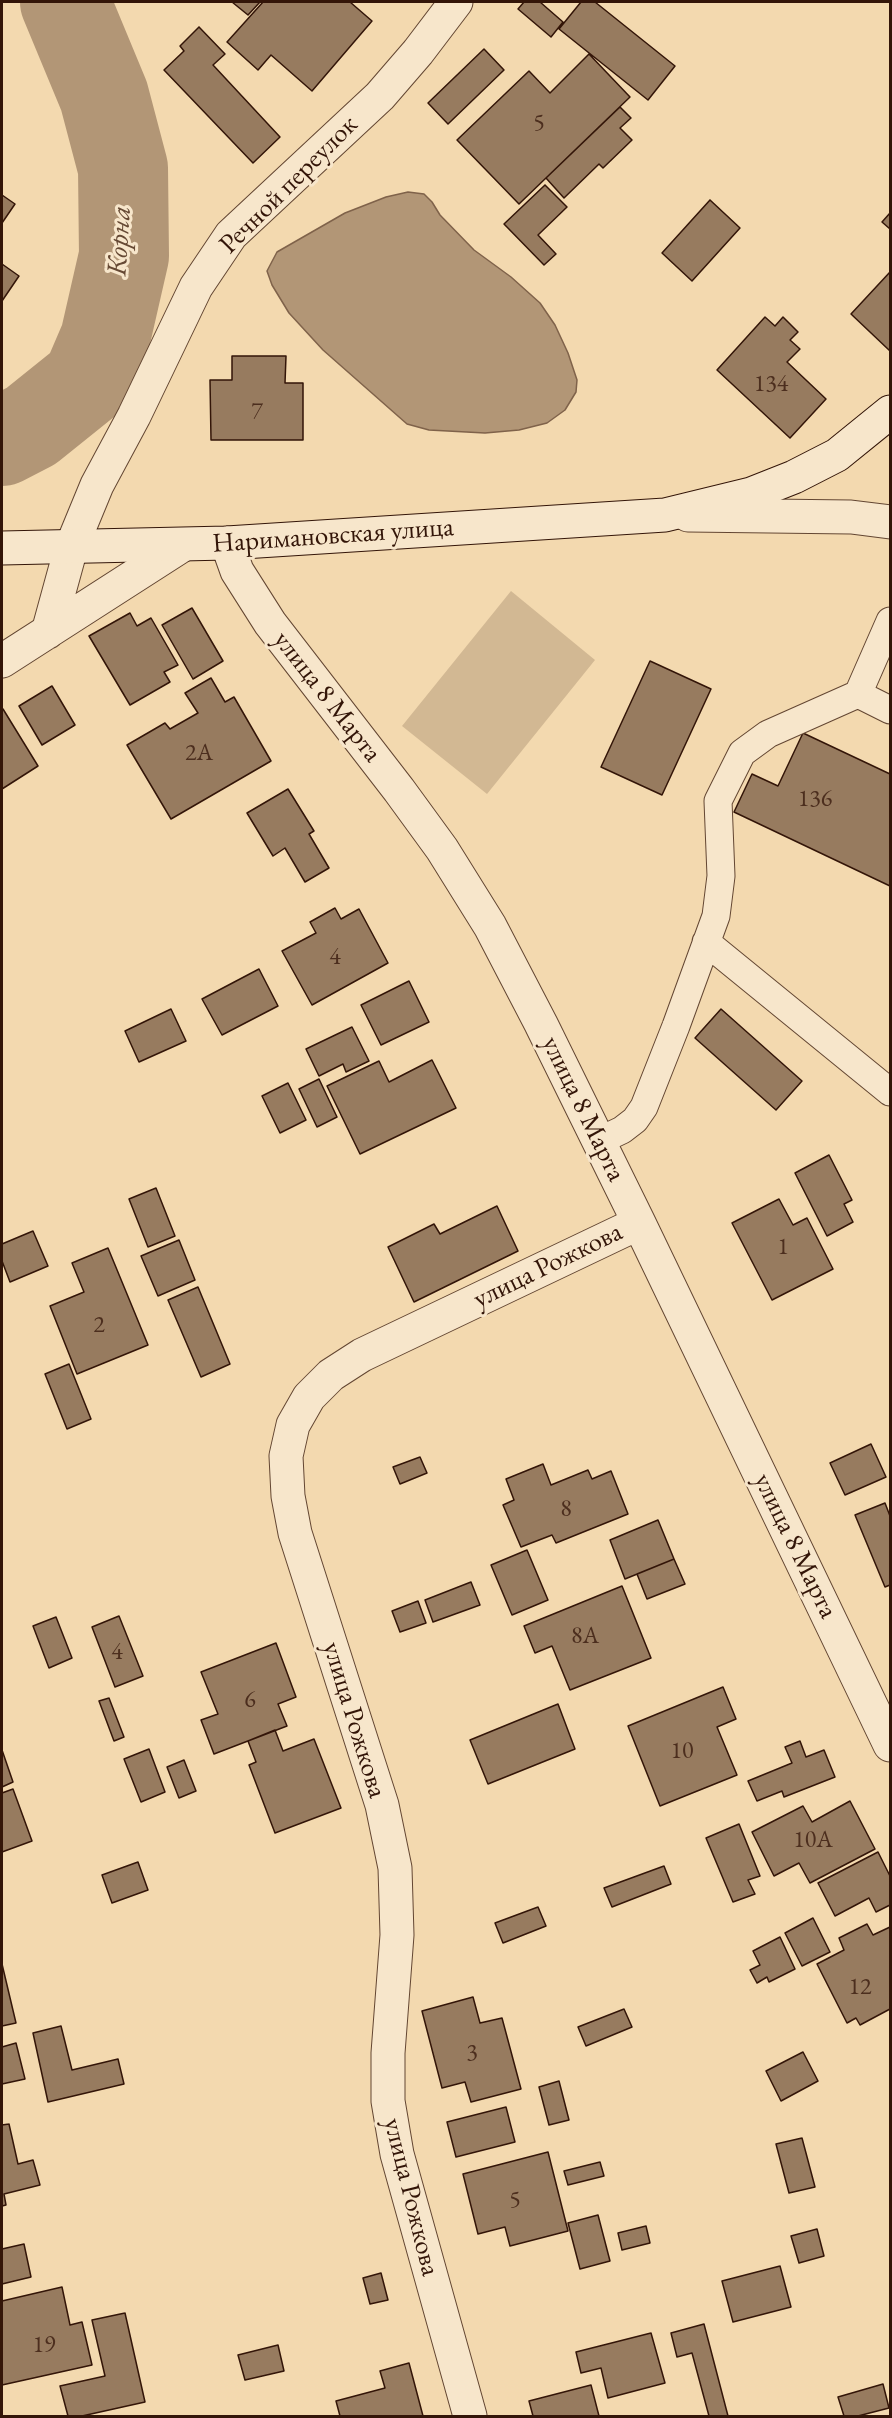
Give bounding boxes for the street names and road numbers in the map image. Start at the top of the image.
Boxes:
street label: Речной переулок [213,109,365,261]
street label: Наримановская улица [211,511,455,561]
street label: улица 8 Марта [266,625,388,769]
street label: улица 8 Марта [534,1031,632,1187]
street label: улица Рожкова [468,1216,628,1316]
street label: улица 8 Марта [746,1468,844,1624]
street label: улица Рожкова [315,1638,393,1802]
street label: улица Рожкова [376,2115,446,2279]

